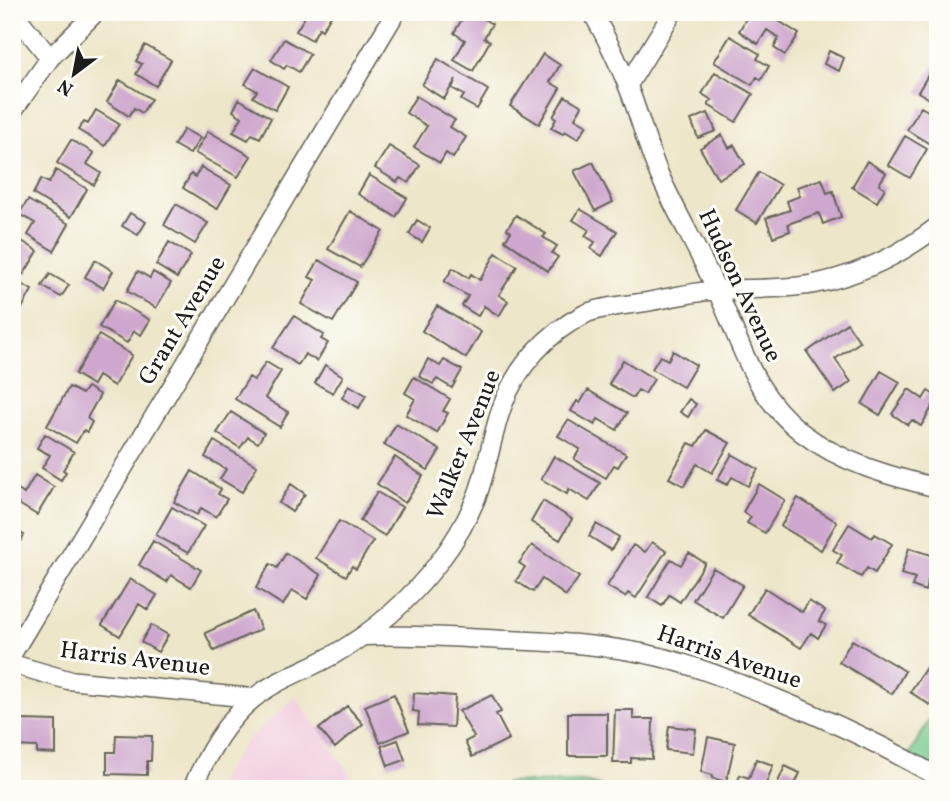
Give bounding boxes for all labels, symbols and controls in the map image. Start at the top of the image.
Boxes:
north arrow [38,38,108,108]
text: N [53,72,79,101]
street label: Hudson Avenue [689,204,789,368]
street label: Grant Avenue [131,250,235,392]
street label: Walker Avenue [419,365,511,525]
street label: Harris Avenue [652,617,806,699]
street label: Harris Avenue [58,634,212,686]

